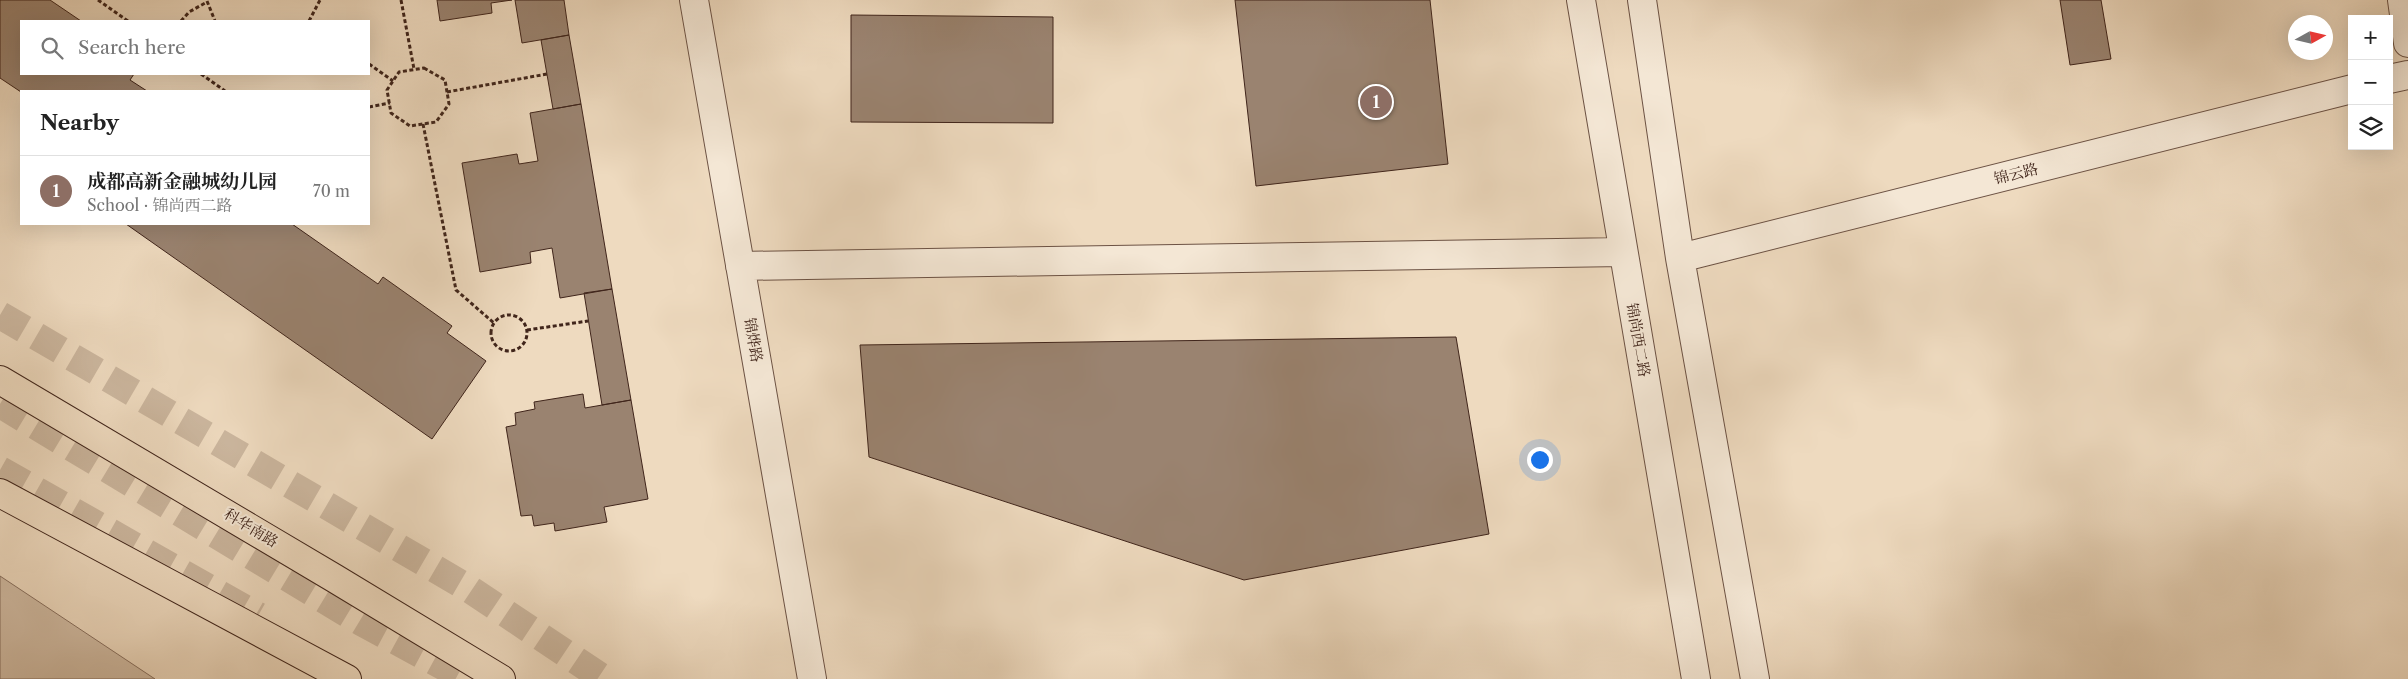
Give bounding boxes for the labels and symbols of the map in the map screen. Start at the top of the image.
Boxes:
north arrow [2288,15,2333,60]
pin: 1 [1360,83,1392,121]
street label: 锦云路 [1992,159,2040,188]
street label: 锦尚西二路 [1623,301,1654,379]
street label: 锦烨路 [740,316,767,364]
your location [1527,447,1553,473]
street label: 科华南路 [221,504,282,551]

